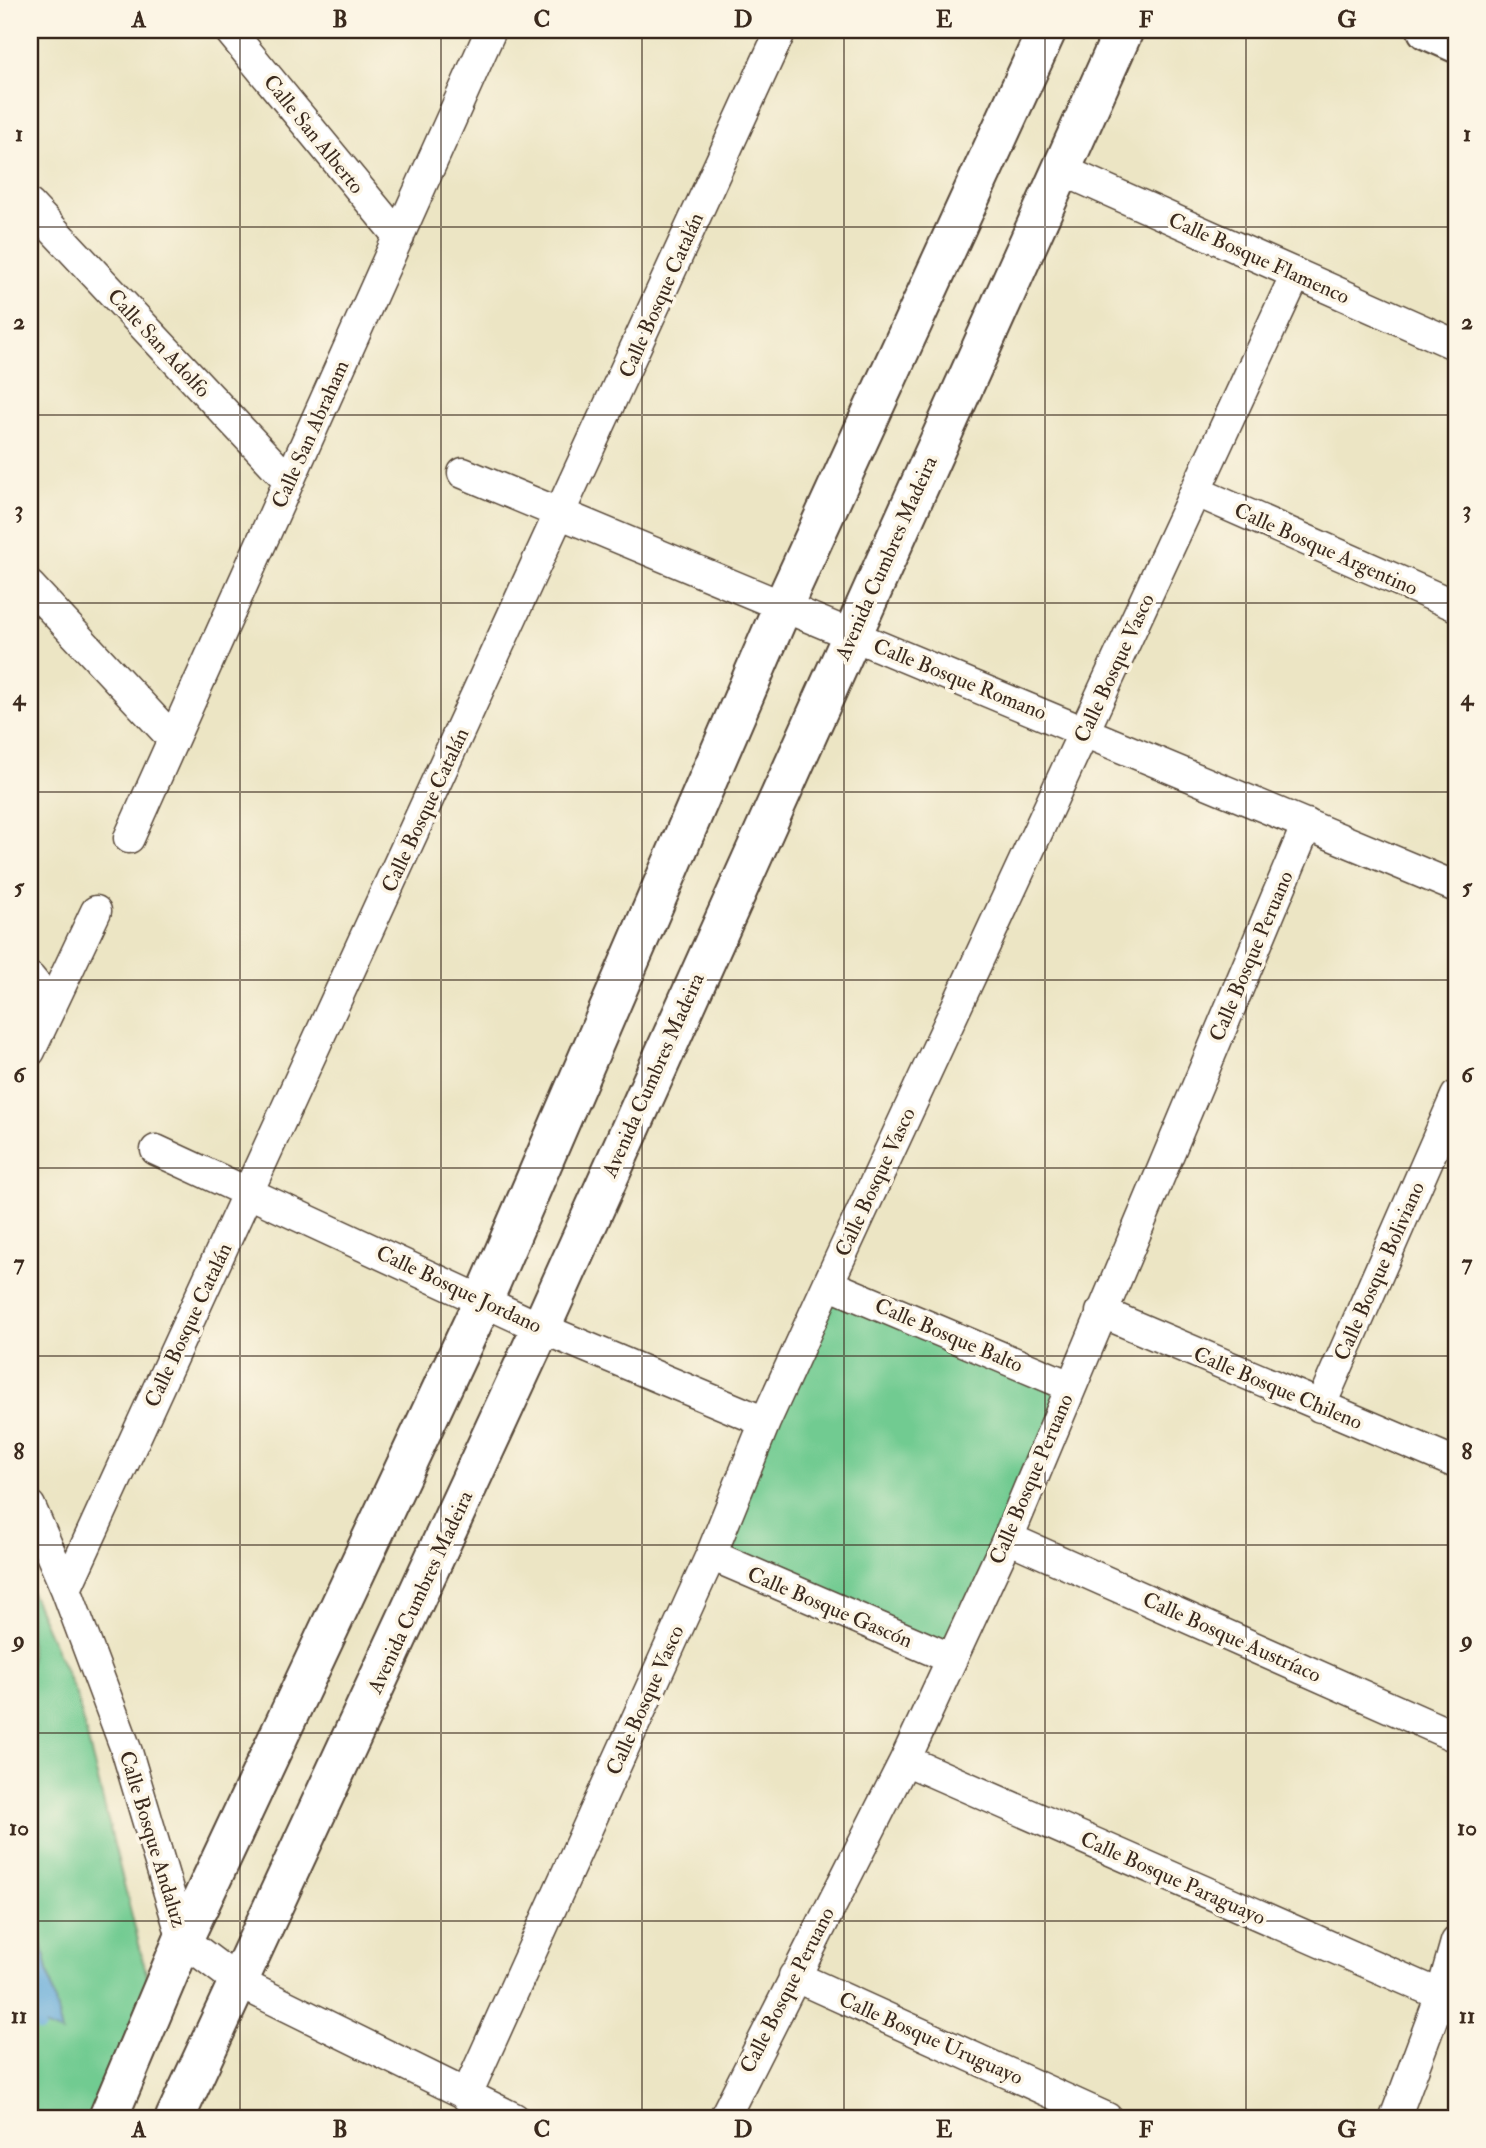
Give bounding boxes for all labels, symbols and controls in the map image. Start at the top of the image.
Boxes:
text: A [131,5,147,34]
text: B [332,5,348,34]
text: C [534,5,550,34]
text: D [734,5,752,34]
text: E [936,5,953,34]
text: F [1139,5,1154,34]
text: G [1337,5,1357,34]
street label: Calle San Alberto [257,69,370,199]
text: 1 [15,119,23,148]
text: 1 [1463,119,1471,148]
street label: Calle Bosque Flamenco [1164,206,1354,311]
street label: Calle Bosque Catalán [613,208,710,382]
street label: Calle San Adolfo [101,283,216,403]
text: 2 [13,307,25,336]
text: 2 [1461,307,1473,336]
street label: Calle San Abraham [266,356,355,512]
street label: Avenida Cumbres Madeira [829,452,944,665]
text: 3 [15,495,23,524]
text: 3 [1463,495,1471,524]
street label: Calle Bosque Argentino [1230,497,1422,602]
street label: Calle Bosque Vasco [1068,589,1161,747]
street label: Calle Bosque Romano [869,632,1050,727]
text: 4 [12,683,27,712]
text: 4 [1460,683,1475,712]
street label: Calle Bosque Catalán [376,724,475,897]
street label: Calle Bosque Peruano [1203,867,1300,1046]
text: 5 [14,872,25,901]
text: 5 [1462,872,1473,901]
street label: Avenida Cumbres Madeira [596,969,711,1182]
text: 6 [13,1060,27,1089]
text: 6 [1461,1060,1475,1089]
street label: Calle Bosque Vasco [829,1103,922,1261]
street label: Calle Bosque Boliviano [1328,1178,1431,1365]
street label: Calle Bosque Catalán [139,1239,238,1412]
street label: Calle Bosque Jordano [372,1239,546,1340]
text: 7 [14,1248,25,1277]
text: 7 [1462,1248,1473,1277]
street label: Calle Bosque Balto [871,1292,1027,1379]
street label: Calle Bosque Chileno [1189,1341,1366,1436]
street label: Calle Bosque Peruano [983,1390,1080,1569]
text: 8 [14,1437,25,1466]
text: 8 [1462,1437,1473,1466]
street label: Avenida Cumbres Madeira [361,1486,480,1699]
street label: Calle Bosque Gascón [743,1561,917,1654]
street label: Calle Bosque Austríaco [1138,1586,1325,1689]
street label: Calle Bosque Vasco [600,1621,691,1779]
text: 9 [11,1625,25,1654]
text: 9 [1459,1625,1473,1654]
street label: Calle Bosque Andaluz [113,1748,192,1931]
text: 10 [9,1813,29,1842]
text: 10 [1457,1813,1477,1842]
street label: Calle Bosque Paraguayo [1076,1825,1270,1931]
street label: Calle Bosque Peruano [734,1903,841,2078]
street label: Calle Bosque Uruguayo [835,1986,1027,2091]
text: 11 [11,2001,27,2030]
text: 11 [1459,2001,1475,2030]
text: A [131,2115,147,2144]
text: B [332,2115,348,2144]
text: C [534,2115,550,2144]
text: D [734,2115,752,2144]
text: E [936,2115,953,2144]
text: F [1139,2115,1154,2144]
text: G [1337,2115,1357,2144]

